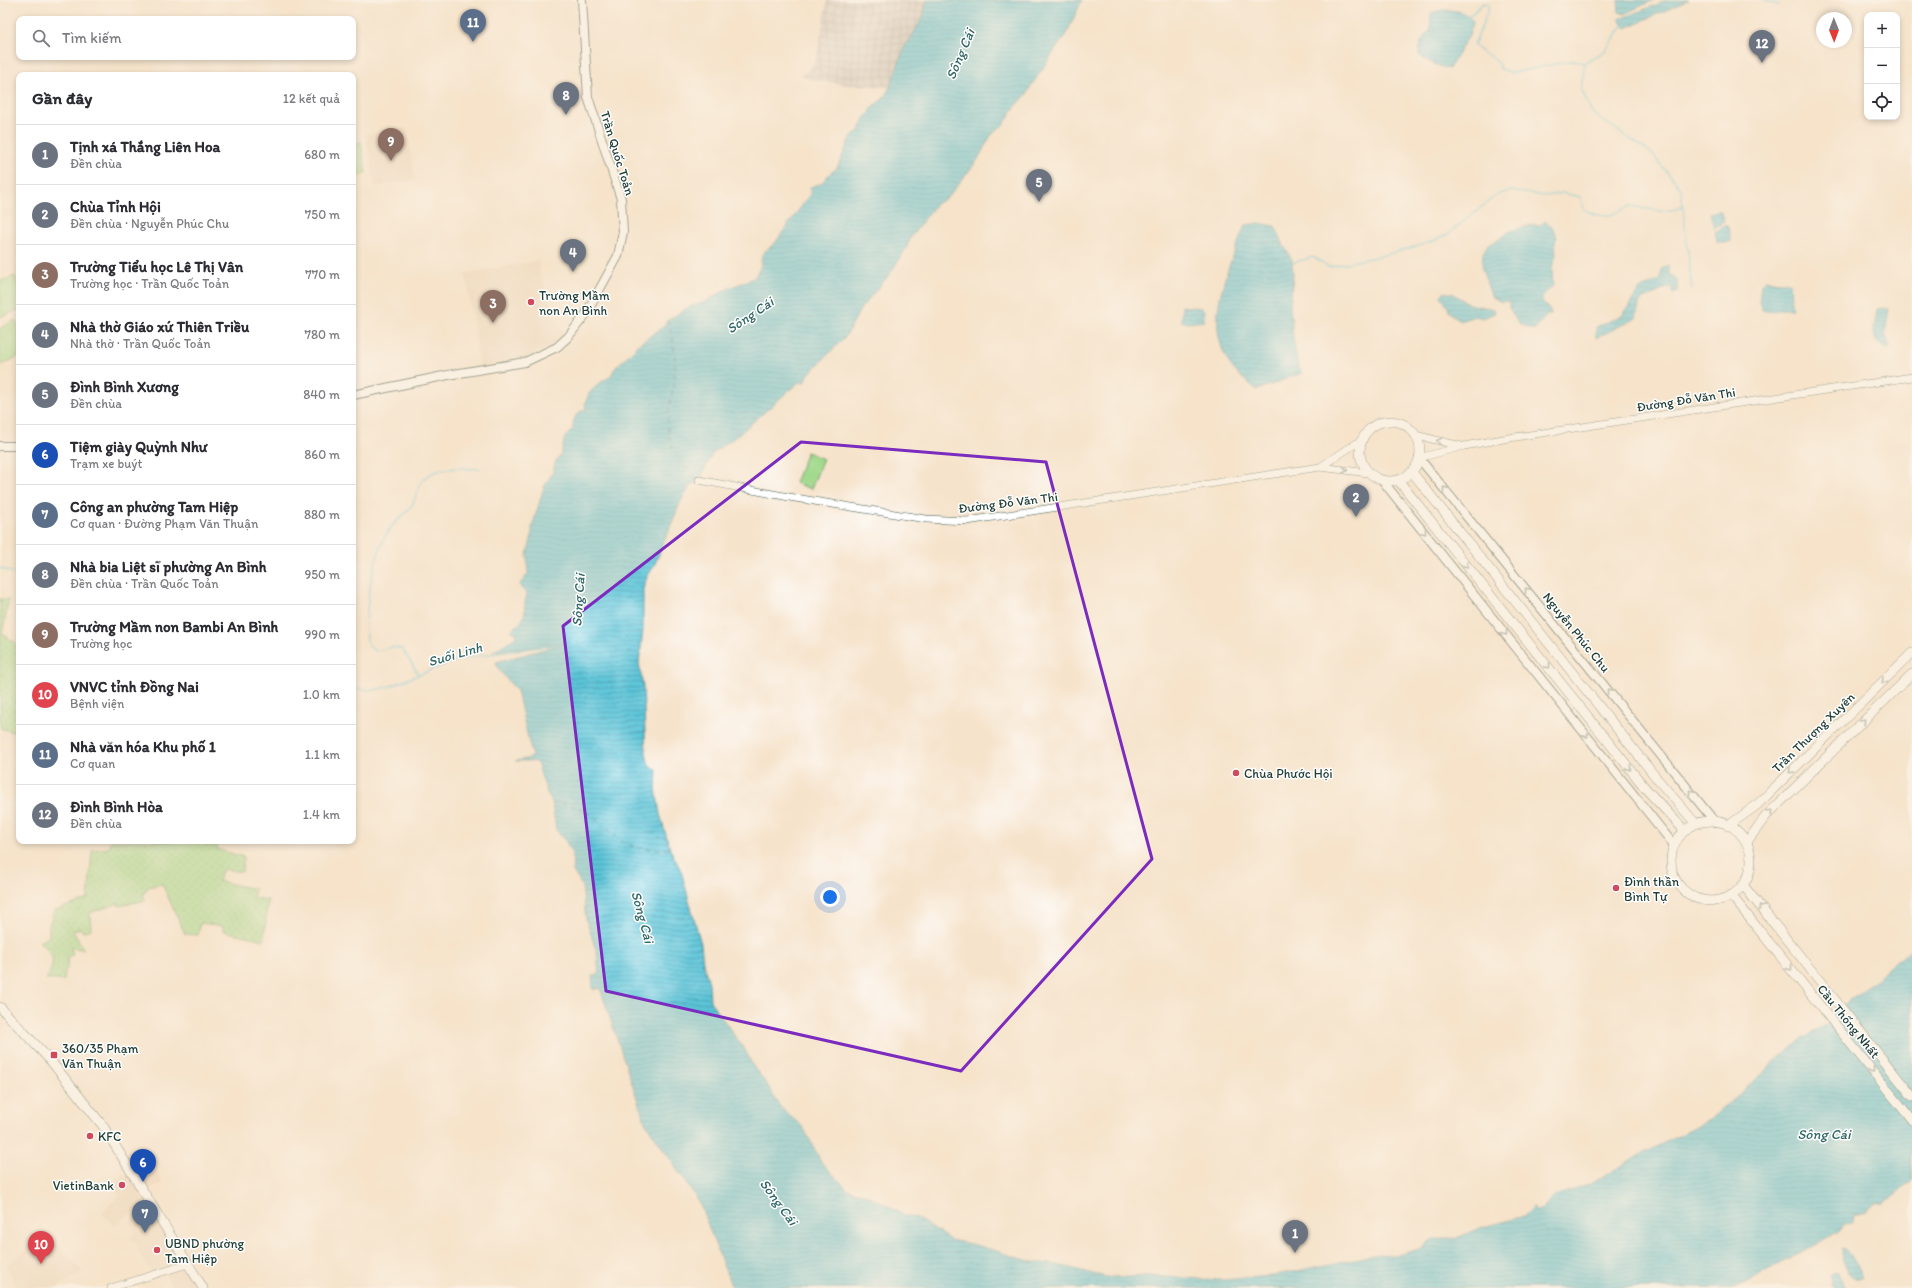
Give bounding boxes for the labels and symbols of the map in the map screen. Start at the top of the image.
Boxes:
pin: 11 [460,9,486,42]
north arrow [1816,12,1852,48]
water label: Sông Cái [942,25,979,82]
pin: 12 [1749,30,1775,63]
pin: 8 [553,82,579,115]
street label: Trần Quốc Toản [598,109,638,198]
pin: 9 [378,128,404,161]
pin: 5 [1026,169,1052,202]
pin: 4 [560,239,586,272]
place label: Trường Mầm non An Bình [539,288,610,318]
pin: 3 [480,290,506,323]
water label: Sông Cái [724,293,778,337]
marker: Trường Mầm non An Bình [526,297,536,307]
street label: Đường Đỗ Văn Thi [1636,384,1737,415]
one-way arrow [1436,437,1443,445]
one-way arrow [1342,465,1348,474]
pin: 2 [1343,484,1369,517]
one-way arrow [1442,487,1449,494]
street label: Đường Đỗ Văn Thi [958,489,1059,516]
one-way arrow [1419,527,1426,534]
one-way arrow [1462,560,1469,568]
water label: Sông Cái [568,572,589,627]
one-way arrow [1524,587,1531,595]
street label: Nguyễn Phúc Chu [1540,590,1613,675]
one-way arrow [1500,629,1507,636]
water label: Suối Linh [426,638,485,670]
one-way arrow [1543,662,1550,669]
one-way arrow [1881,676,1889,684]
one-way arrow [1606,688,1613,695]
street label: Trần Thượng Xuyên [1769,689,1858,776]
one-way arrow [1858,718,1866,726]
one-way arrow [1581,730,1588,738]
one-way arrow [1624,763,1631,770]
place label: Chùa Phước Hội [1244,766,1333,781]
one-way arrow [1788,767,1796,774]
marker: Chùa Phước Hội [1231,768,1241,778]
one-way arrow [1688,789,1695,796]
one-way arrow [1765,809,1773,817]
place label: Đình thần Bình Tự [1624,874,1680,904]
marker: Đình thần Bình Tự [1611,883,1621,893]
your location [820,887,840,907]
water label: Sông Cái [627,889,658,946]
one-way arrow [1758,904,1765,911]
one-way arrow [1786,964,1793,971]
street label: Cầu Thống Nhất [1814,981,1883,1061]
place label: 360/35 Phạm Văn Thuận [62,1041,138,1071]
marker: 360/35 Phạm Văn Thuận [49,1050,59,1060]
one-way arrow [1867,1065,1874,1072]
water label: Sông Cái [1797,1126,1852,1143]
place label: KFC [98,1129,121,1144]
marker: KFC [85,1131,95,1141]
pin: 6 [130,1149,156,1182]
water label: Sông Cái [756,1176,802,1230]
place label: VietinBank [53,1178,114,1193]
marker: VietinBank [117,1180,127,1190]
pin: 7 [132,1200,158,1233]
pin: 1 [1282,1220,1308,1253]
pin: 10 [28,1231,54,1264]
place label: UBND phường Tam Hiệp [165,1236,245,1266]
marker: UBND phường Tam Hiệp [152,1245,162,1255]

